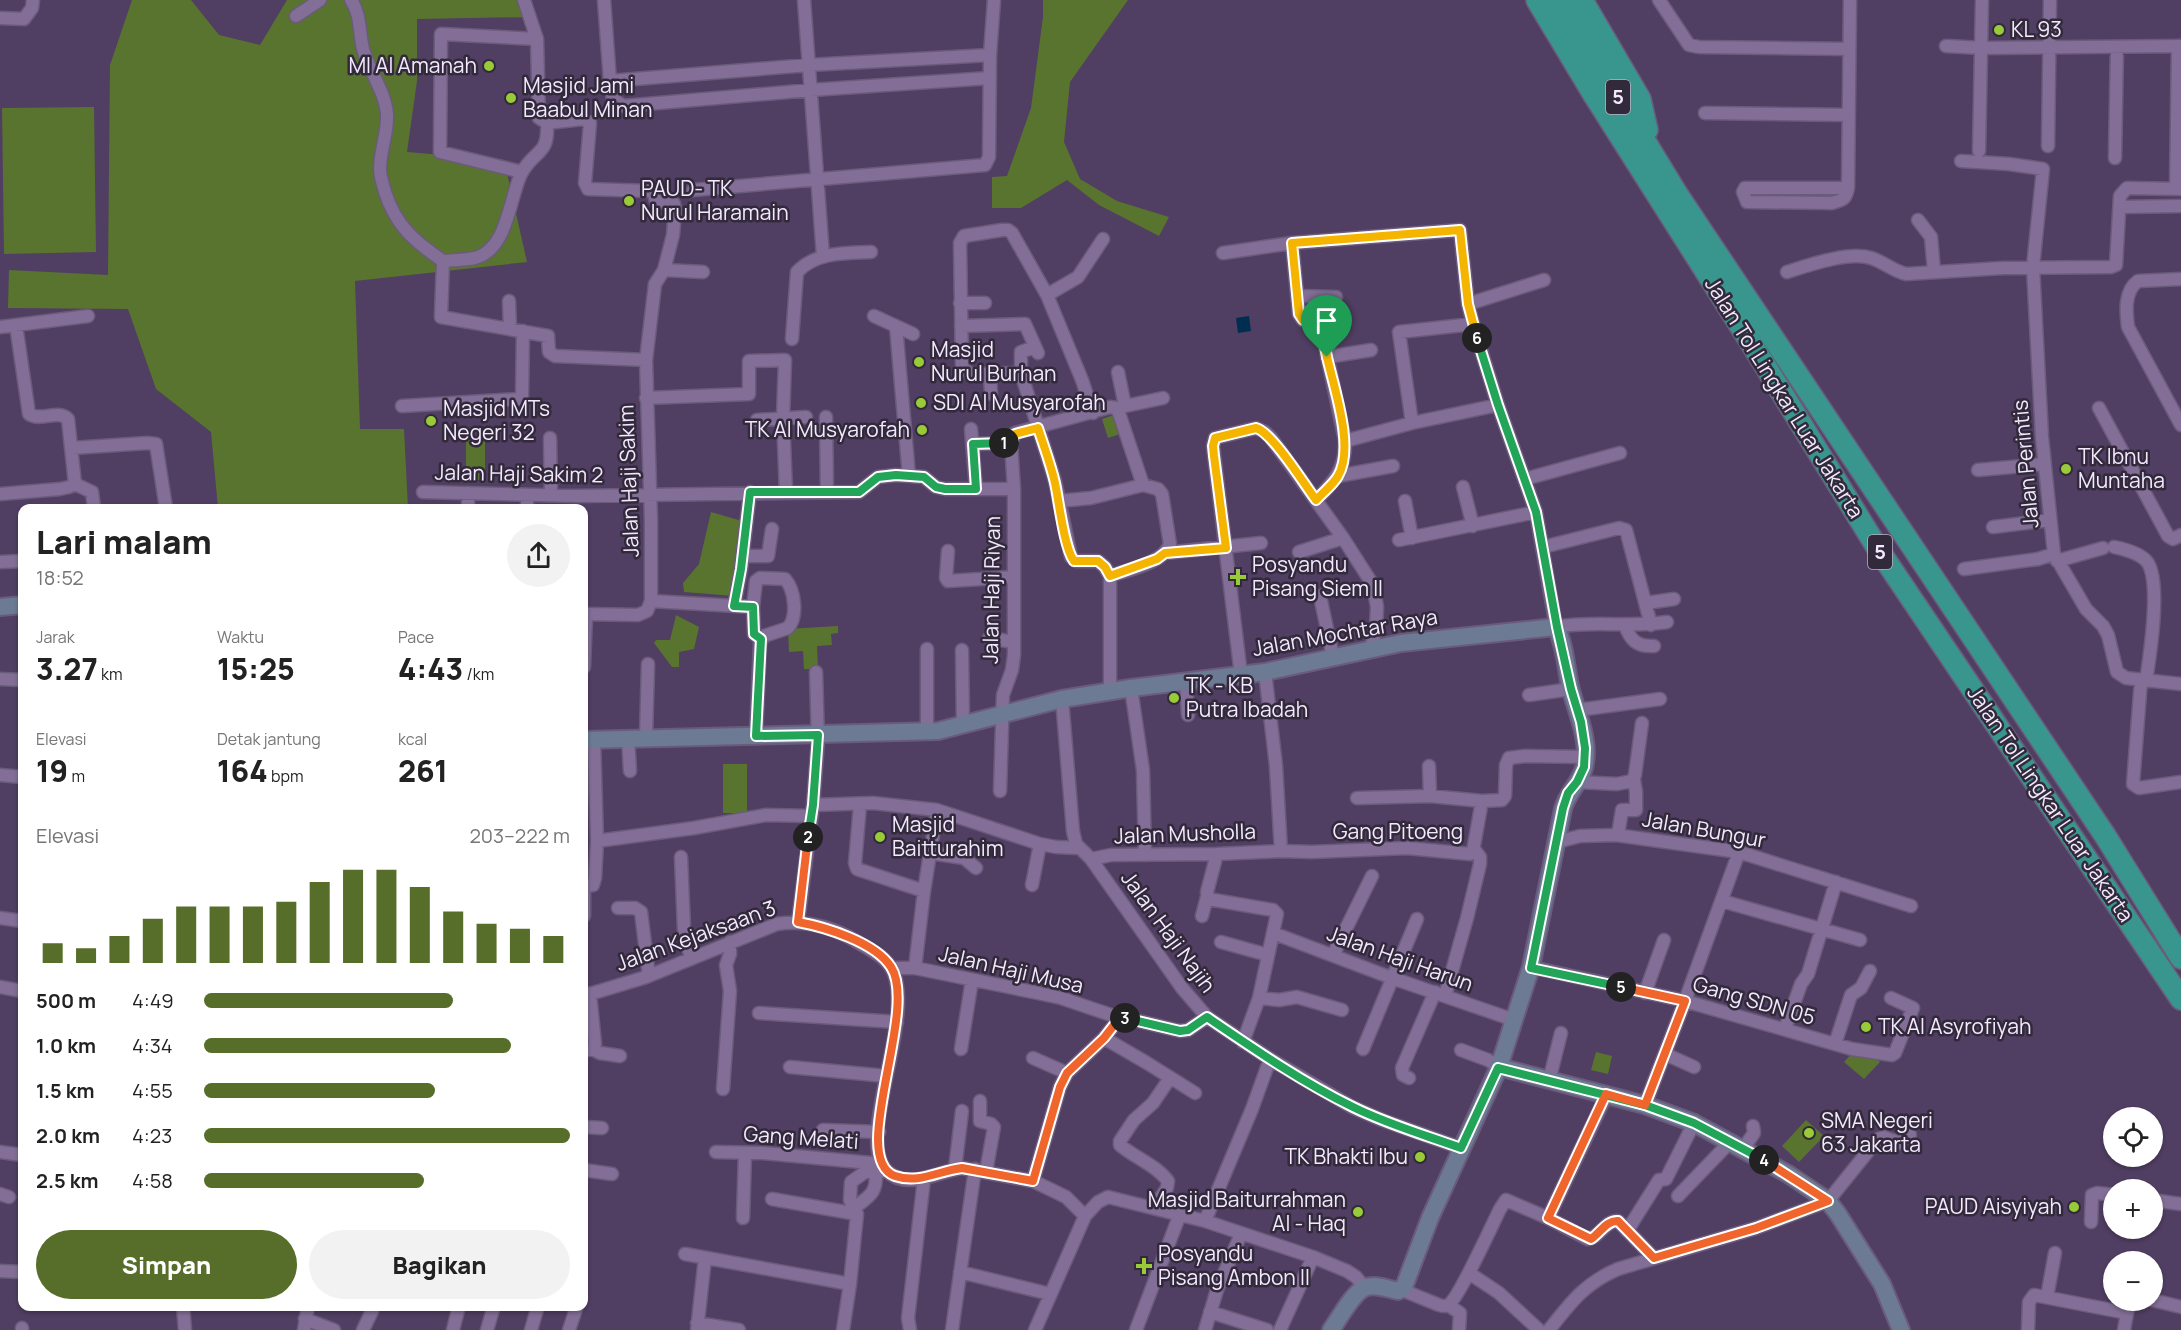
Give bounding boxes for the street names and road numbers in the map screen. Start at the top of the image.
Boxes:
road number: 5 [1606,80,1630,114]
street label: Jalan Tol Lingkar Luar Jakarta [1699,272,1871,523]
street label: Jalan Perintis [2005,399,2045,529]
street label: Jalan Haji Sakim [611,404,645,558]
street label: Jalan Haji Sakim 2 [434,458,604,488]
street label: Jalan Haji Riyan [976,516,1006,664]
road number: 5 [1868,535,1892,569]
street label: Jalan Mochtar Raya [1250,602,1439,662]
street label: Jalan Tol Lingkar Luar Jakarta [1961,680,2140,927]
street label: Jalan Bungur [1640,804,1769,854]
street label: Jalan Musholla [1113,817,1256,849]
street label: Gang Pitoeng [1333,817,1463,845]
street label: Jalan Haji Najih [1115,865,1222,998]
street label: Jalan Kejaksaan 3 [612,893,780,977]
street label: Jalan Haji Harun [1323,919,1477,997]
street label: Jalan Haji Musa [936,939,1086,999]
street label: Gang SDN 05 [1690,969,1819,1031]
street label: Gang Melati [743,1119,860,1155]

